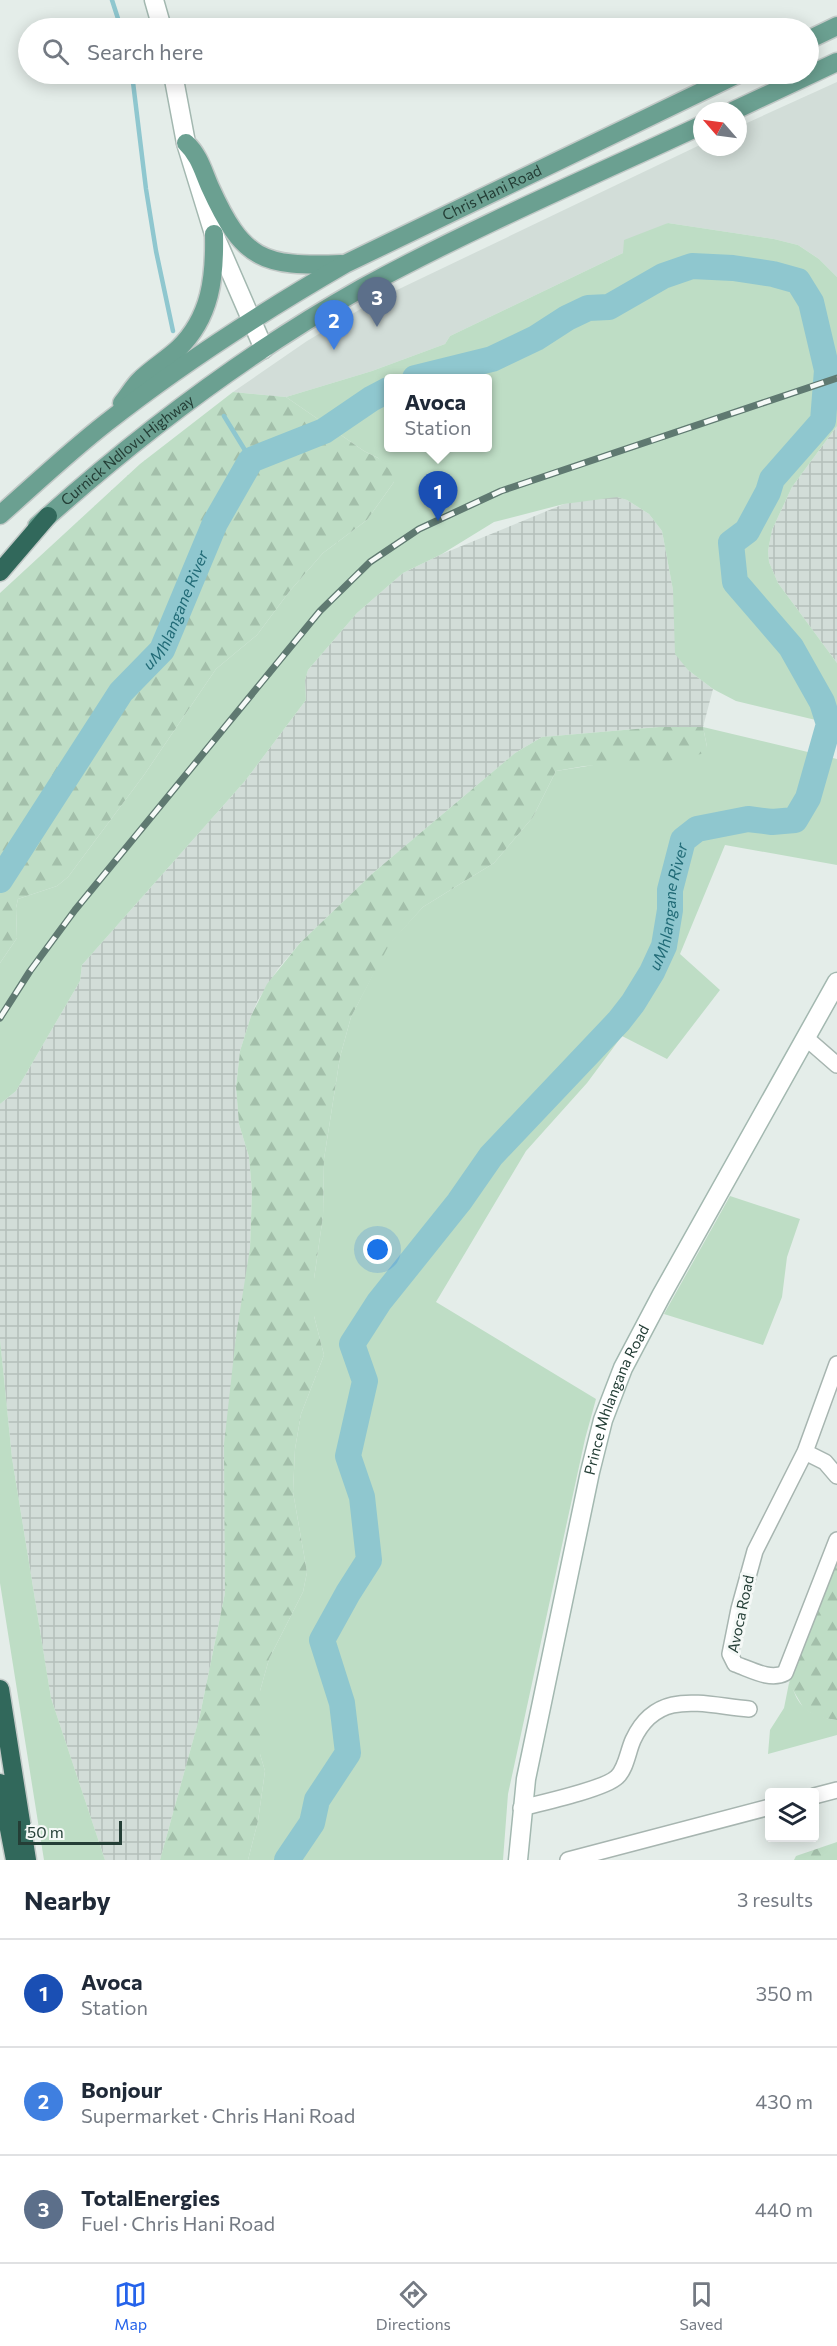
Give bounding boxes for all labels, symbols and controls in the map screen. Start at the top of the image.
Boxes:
search box [18,18,819,84]
icon: search [39,35,72,68]
text: Search here [87,38,203,65]
north arrow [693,102,747,156]
street label: Chris Hani Road [439,160,544,224]
pin: 3 [358,278,397,327]
pin: 2 [314,300,354,350]
popup [384,374,492,452]
text: Avoca [405,388,466,415]
street label: Curnick Ndlovu Highway [57,390,197,509]
text: Station [405,415,471,439]
pin: 1 [418,472,458,521]
water label: uMhlangane River [138,547,212,673]
water label: uMhlangane River [644,840,691,973]
your location [363,1235,392,1264]
street label: Prince Mhlangana Road [580,1321,652,1477]
street label: Avoca Road [723,1573,757,1654]
map controls [765,1788,819,1842]
button: layers [765,1788,819,1842]
scale bar [18,1818,122,1846]
text: 50 m [27,1822,64,1841]
text: Nearby [24,1884,111,1915]
text: 3 results [737,1887,813,1911]
text: Avoca [81,1968,143,1995]
text: 1 [39,1981,48,2005]
text: 350 m [756,1981,813,2005]
text: Station [81,1995,148,2019]
text: Bonjour [81,2076,162,2103]
text: 2 [38,2089,49,2113]
text: 430 m [755,2089,813,2113]
text: Supermarket · Chris Hani Road [81,2103,355,2127]
text: TotalEnergies [81,2184,220,2211]
text: 3 [38,2197,49,2221]
text: 440 m [755,2197,813,2221]
text: Fuel · Chris Hani Road [81,2211,275,2235]
tab: Map [114,2278,147,2333]
tab: Directions [376,2278,451,2333]
tab: Saved [679,2278,723,2333]

